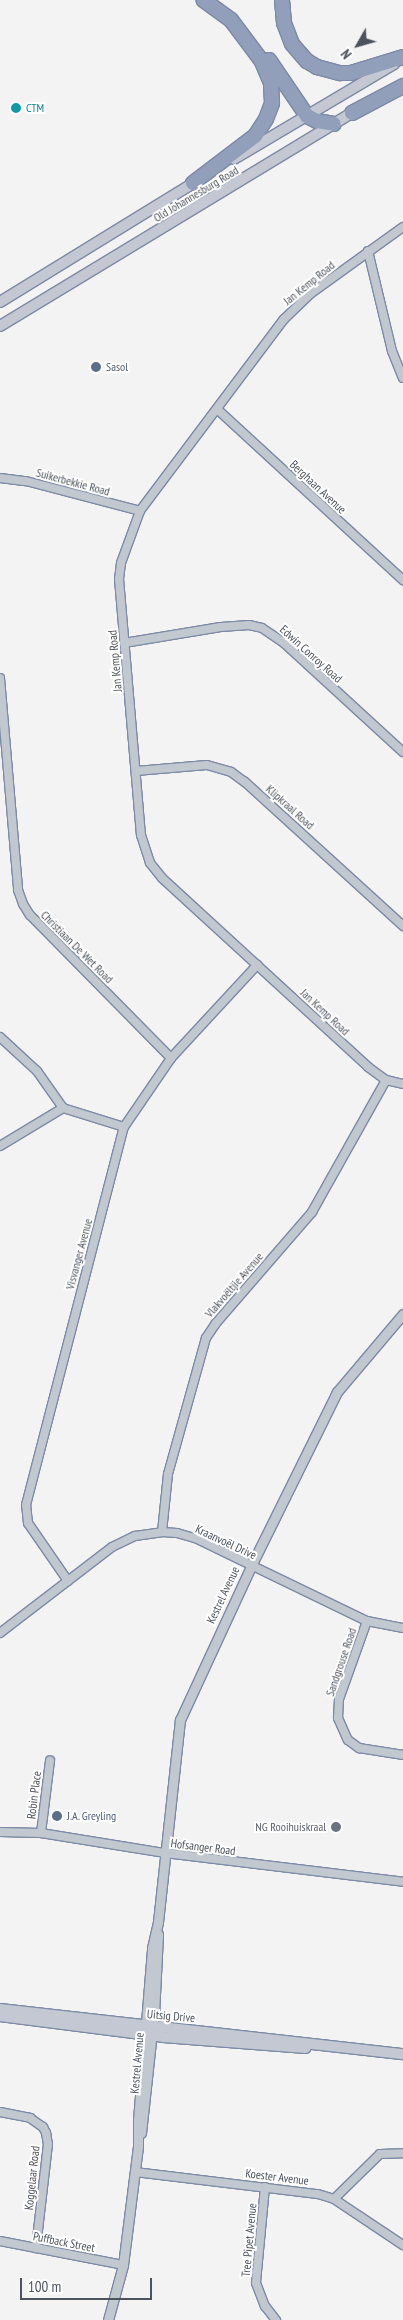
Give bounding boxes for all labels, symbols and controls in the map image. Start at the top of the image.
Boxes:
north arrow [333,20,383,70]
text: N [337,46,356,63]
place label: CTM [26,101,44,115]
marker: CTM [10,102,22,114]
street label: Old Johannesburg Road [151,163,241,225]
street label: Jan Kemp Road [280,258,338,308]
place label: Sasol [106,360,128,374]
marker: Sasol [90,361,102,373]
street label: Berghaan Avenue [287,457,349,517]
street label: Suikerbekkie Road [35,465,111,499]
street label: Edwin Conroy Road [277,622,345,686]
street label: Jan Kemp Road [105,630,125,692]
street label: Klipkraal Road [263,782,317,832]
street label: Christiaan De Wet Road [38,908,116,986]
street label: Jan Kemp Road [297,986,353,1038]
street label: Visvanger Avenue [63,1217,95,1291]
street label: Vlakvoëltjie Avenue [202,1249,266,1321]
street label: Kraanvoël Drive [193,1522,259,1562]
street label: Kestrel Avenue [203,1564,243,1626]
street label: Sandgrouse Road [323,1626,359,1698]
street label: Robin Place [24,1770,44,1820]
place label: J.A. Greyling [67,1809,117,1823]
marker: J.A. Greyling [51,1810,63,1822]
place label: NG Rooihuiskraal [255,1820,326,1834]
marker: NG Rooihuiskraal [330,1821,342,1833]
street label: Hofsanger Road [170,1836,236,1858]
street label: Uitsig Drive [146,2007,196,2025]
street label: Kestrel Avenue [127,2032,147,2094]
street label: Koggelaar Road [21,2145,43,2211]
street label: Koester Avenue [244,2166,310,2188]
street label: Tree Pipet Avenue [239,2202,259,2278]
street label: Puffback Street [32,2229,96,2255]
scale bar [22,2268,155,2300]
text: 100 m [28,2277,61,2296]

